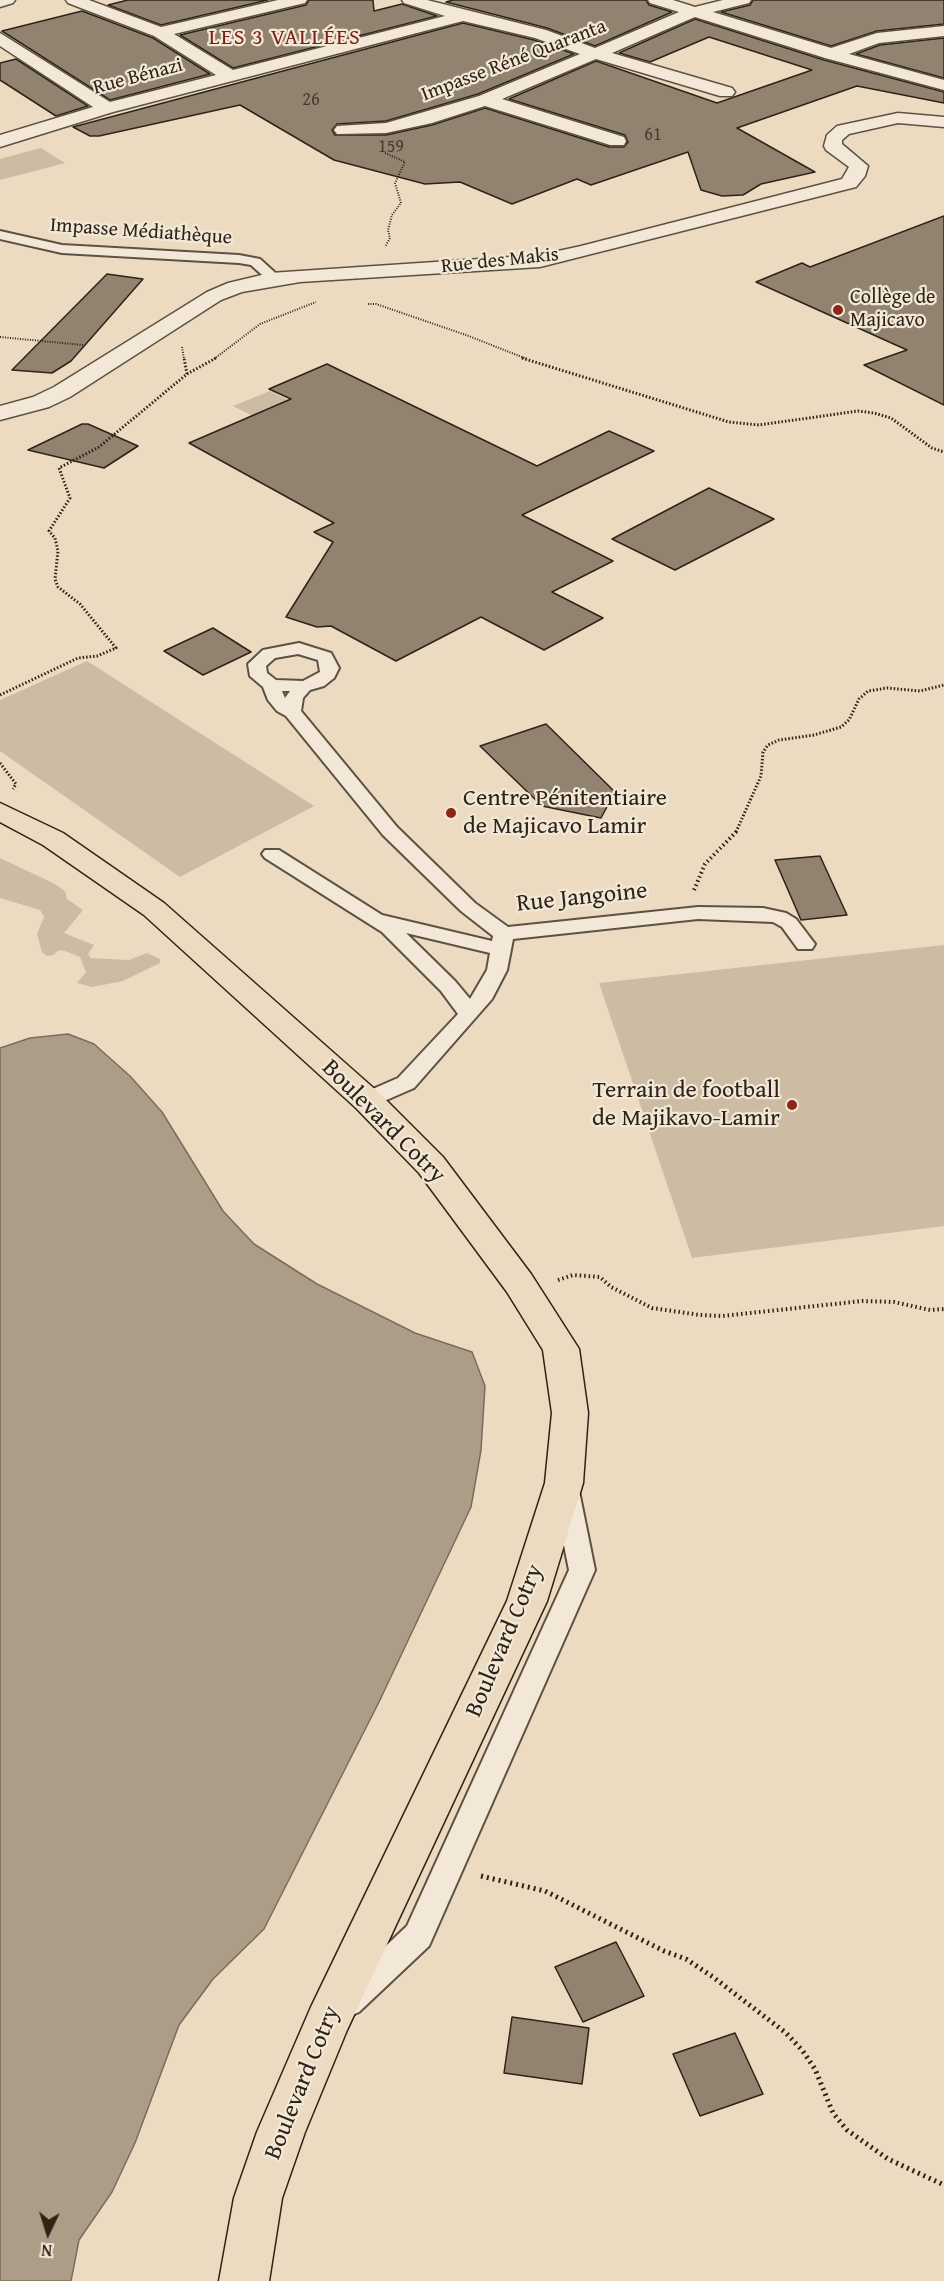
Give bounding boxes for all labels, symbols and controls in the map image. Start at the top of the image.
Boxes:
street label: Impasse Réné Quaranta [418,15,610,107]
district label: LES 3 VALLÉES [209,25,361,51]
street label: Rue Bénazi [91,54,185,100]
house number: 26 [302,89,320,111]
house number: 61 [644,124,662,146]
house number: 159 [378,136,404,158]
street label: Impasse Médiathèque [49,214,233,250]
street label: Rue des Makis [440,243,560,279]
place label: Collège de Majicavo [850,286,935,333]
marker: Collège de Majicavo [831,303,845,317]
place label: Centre Pénitentiaire de Majicavo Lamir [463,785,667,841]
marker: Centre Pénitentiaire de Majicavo Lamir [444,806,458,820]
street label: Rue Jangoine [515,877,649,919]
street label: Boulevard Cotry [315,1054,451,1190]
place label: Terrain de football de Majikavo-Lamir [592,1077,780,1133]
marker: Terrain de football de Majikavo-Lamir [785,1098,799,1112]
street label: Boulevard Cotry [460,1560,550,1722]
street label: Boulevard Cotry [259,2002,347,2164]
north arrow [18,2203,78,2263]
text: N [41,2239,53,2263]

